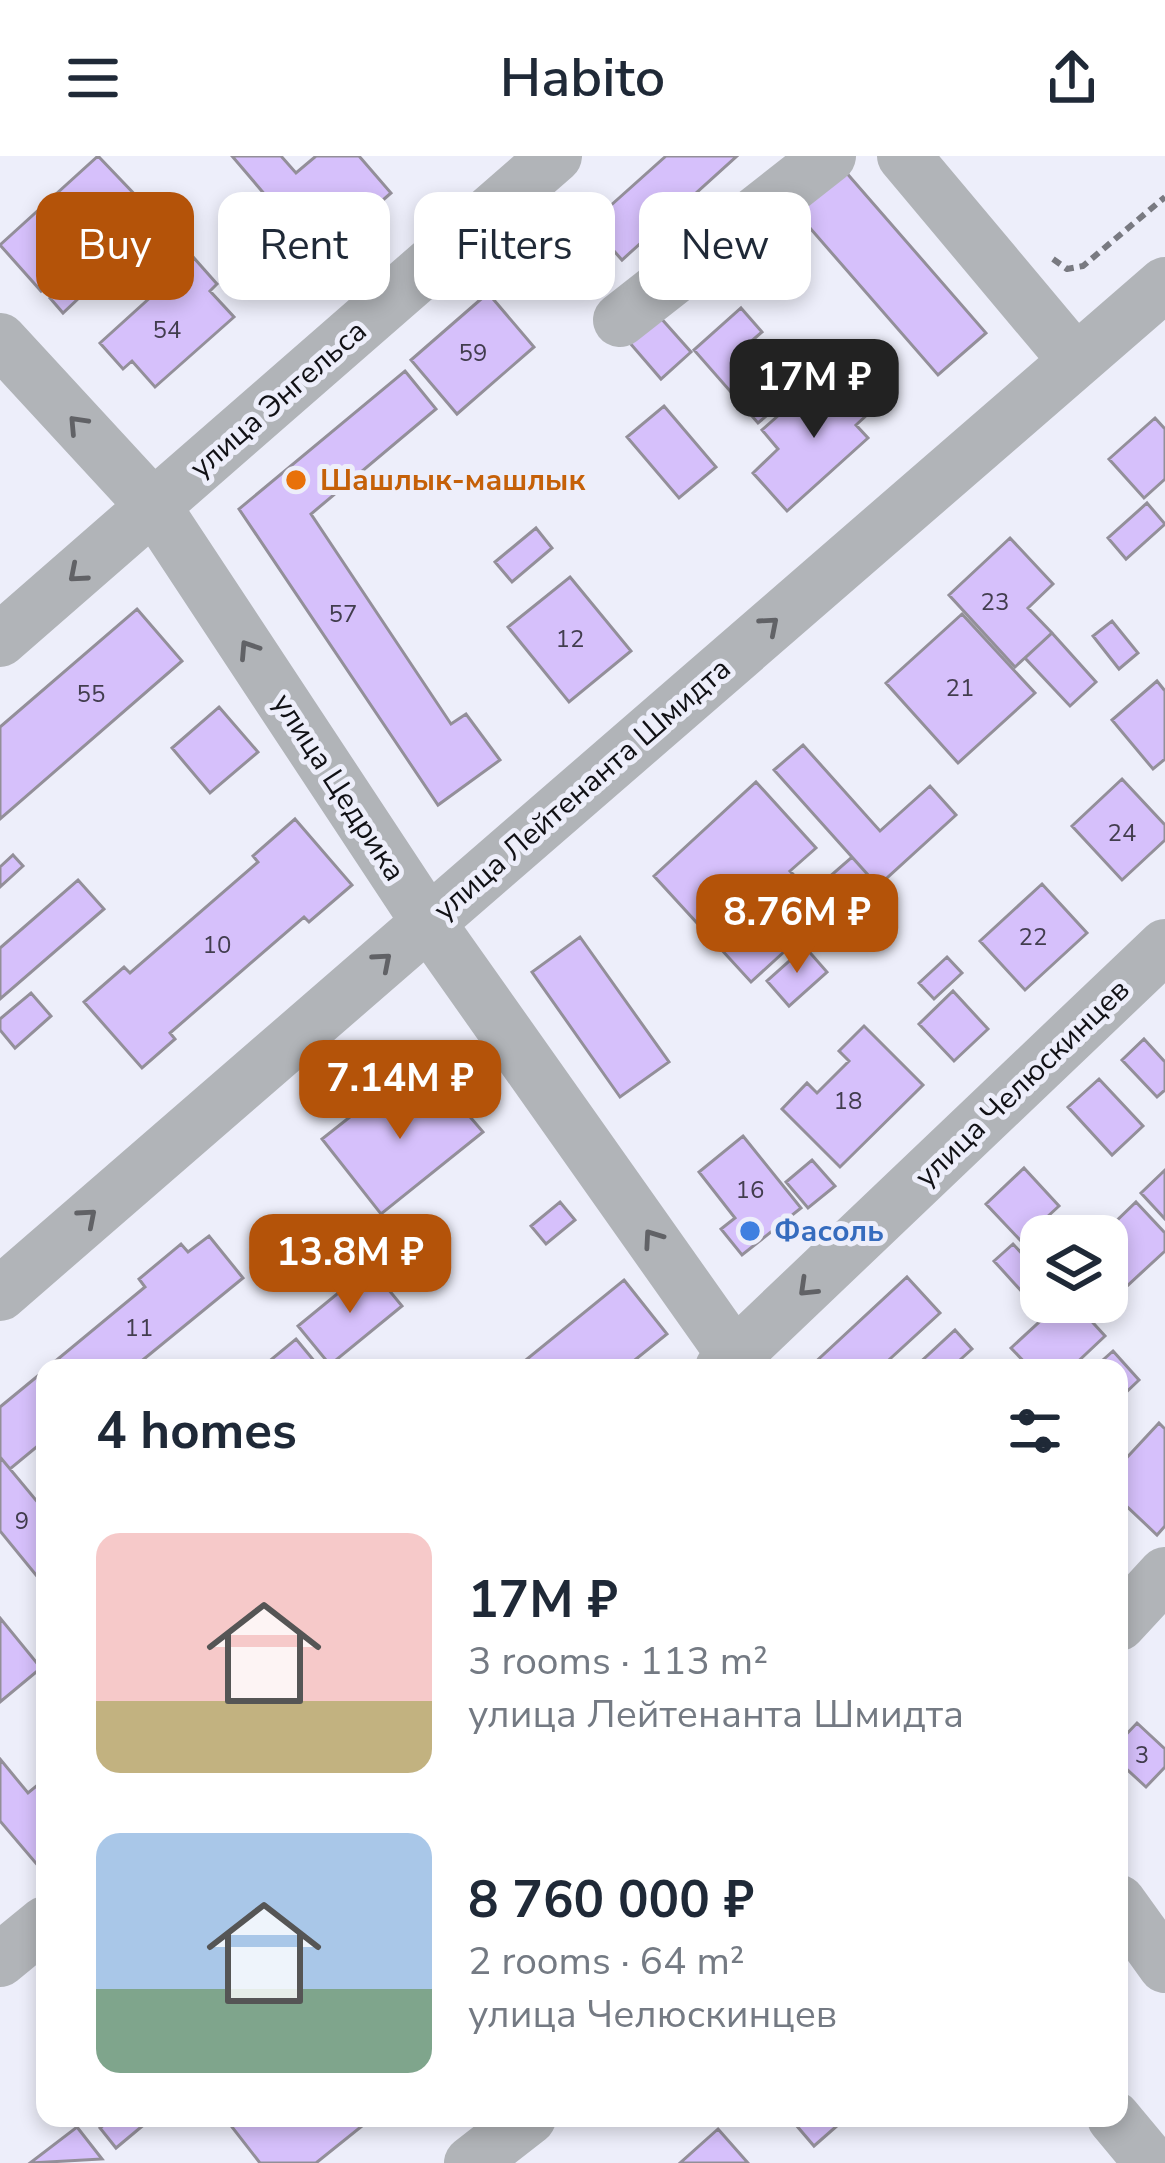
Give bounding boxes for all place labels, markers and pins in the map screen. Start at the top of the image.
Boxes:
pin: 17M ₽ [730,339,898,441]
place label: Шашлык-машлык [320,460,585,501]
marker: Шашлык-машлык [283,467,309,493]
pin: 8.76M ₽ [686,874,908,976]
pin: 7.14M ₽ [289,1040,511,1142]
place label: Фасоль [774,1211,884,1252]
pin: 13.8M ₽ [239,1214,461,1316]
marker: Фасоль [737,1218,763,1244]

